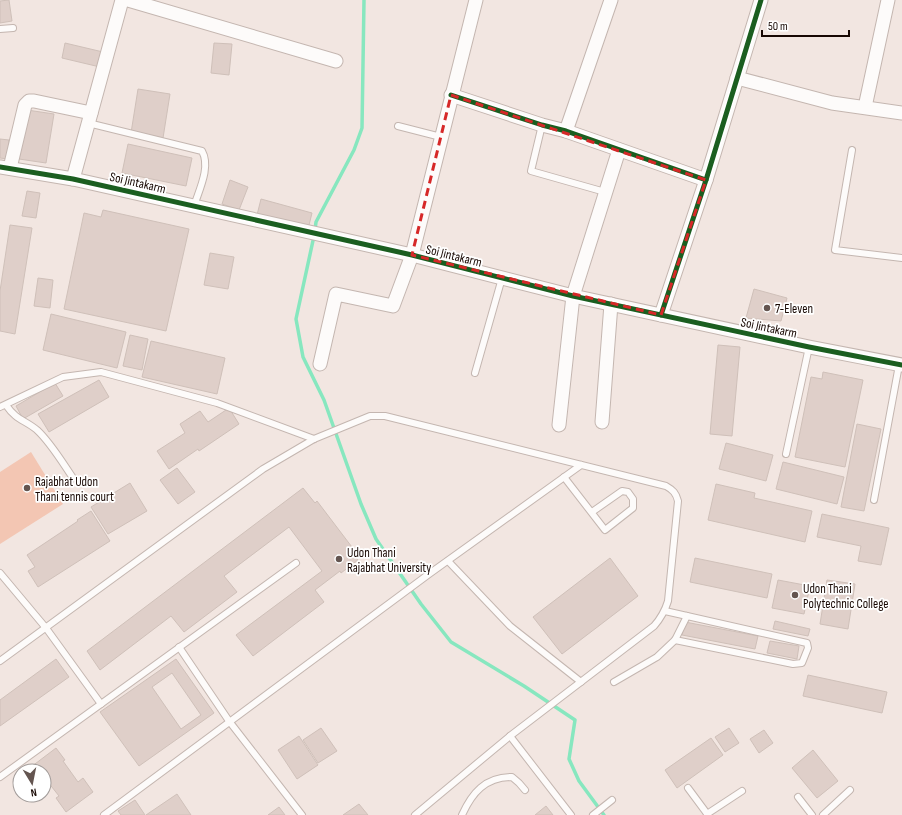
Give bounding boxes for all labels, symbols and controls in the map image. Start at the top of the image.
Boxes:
scale bar [762,12,849,38]
text: 50 m [768,19,788,34]
street label: Soi Jintakarm [108,169,167,197]
street label: Soi Jintakarm [424,241,483,271]
place label: 7-Eleven [775,301,813,317]
marker: 7-Eleven [762,303,772,313]
street label: Soi Jintakarm [739,314,798,342]
place label: Rajabhat Udon Thani tennis court [35,474,114,505]
marker: Rajabhat Udon Thani tennis court [22,483,32,493]
place label: Udon Thani Rajabhat University [347,545,431,576]
marker: Udon Thani Rajabhat University [334,554,344,564]
place label: Udon Thani Polytechnic College [803,581,889,612]
marker: Udon Thani Polytechnic College [790,590,800,600]
north arrow [12,763,52,803]
text: N [30,785,38,799]

